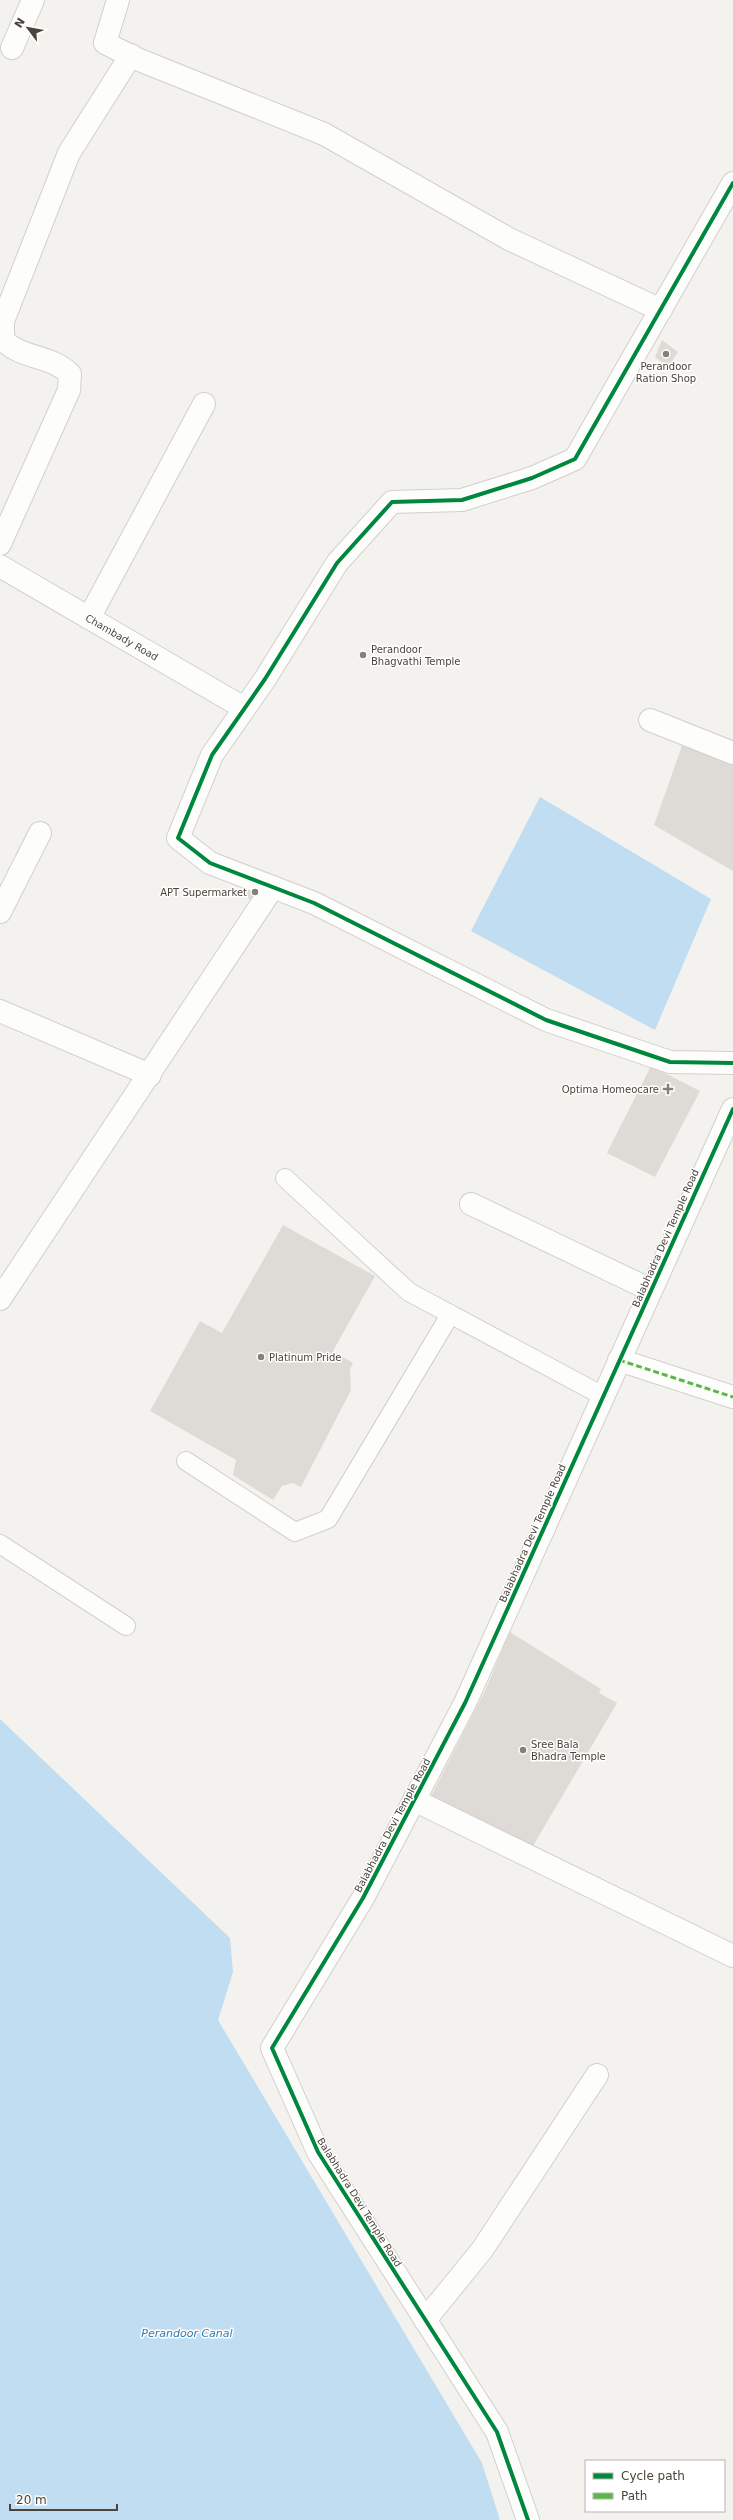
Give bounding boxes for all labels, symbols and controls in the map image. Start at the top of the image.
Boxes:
north arrow [8,8,48,48]
text: N [12,16,28,30]
marker: Perandoor Ration Shop [661,349,671,359]
place label: Perandoor Ration Shop [636,361,696,384]
street label: Chambady Road [83,612,160,663]
place label: Perandoor Bhagvathi Temple [371,644,461,667]
marker: Perandoor Bhagvathi Temple [358,650,368,660]
place label: APT Supermarket [160,887,247,898]
marker: APT Supermarket [250,887,260,897]
marker: Optima Homeocare [662,1083,674,1095]
place label: Optima Homeocare [562,1084,659,1095]
street label: Balabhadra Devi Temple Road [630,1167,701,1309]
marker: Platinum Pride [256,1352,266,1362]
place label: Platinum Pride [269,1352,341,1363]
street label: Balabhadra Devi Temple Road [497,1462,568,1604]
place label: Sree Bala Bhadra Temple [531,1739,606,1762]
marker: Sree Bala Bhadra Temple [518,1745,528,1755]
street label: Balabhadra Devi Temple Road [352,1756,433,1894]
street label: Balabhadra Devi Temple Road [315,2136,404,2269]
water label: Perandoor Canal [141,2327,233,2340]
legend [585,2460,725,2512]
text: Cycle path [621,2469,685,2483]
scale bar [10,2486,117,2512]
text: Path [621,2489,647,2503]
text: 20 m [16,2493,47,2507]

